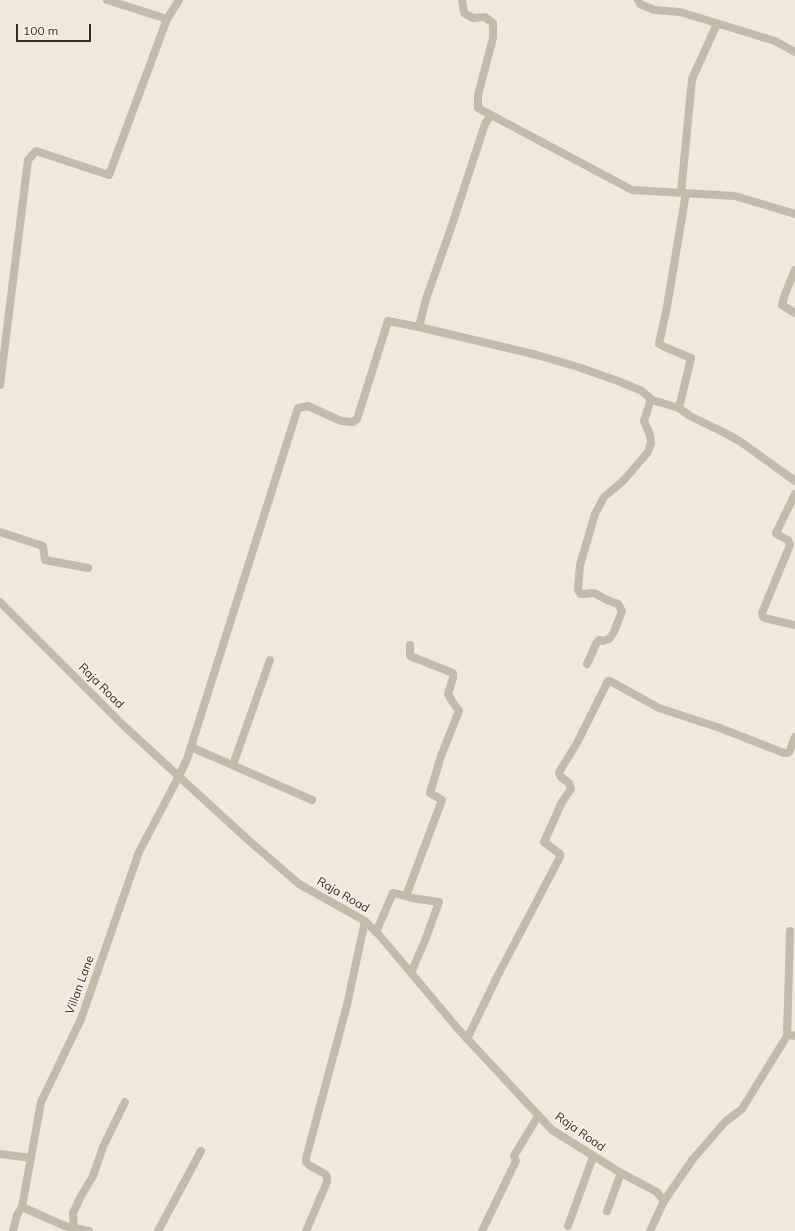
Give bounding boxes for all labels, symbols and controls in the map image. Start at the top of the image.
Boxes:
scale bar [18,16,93,42]
text: 100 m [23,23,58,38]
street label: Raja Road [75,660,127,712]
street label: Raja Road [314,874,372,916]
street label: Villan Lane [63,954,97,1016]
street label: Raja Road [552,1109,608,1155]

